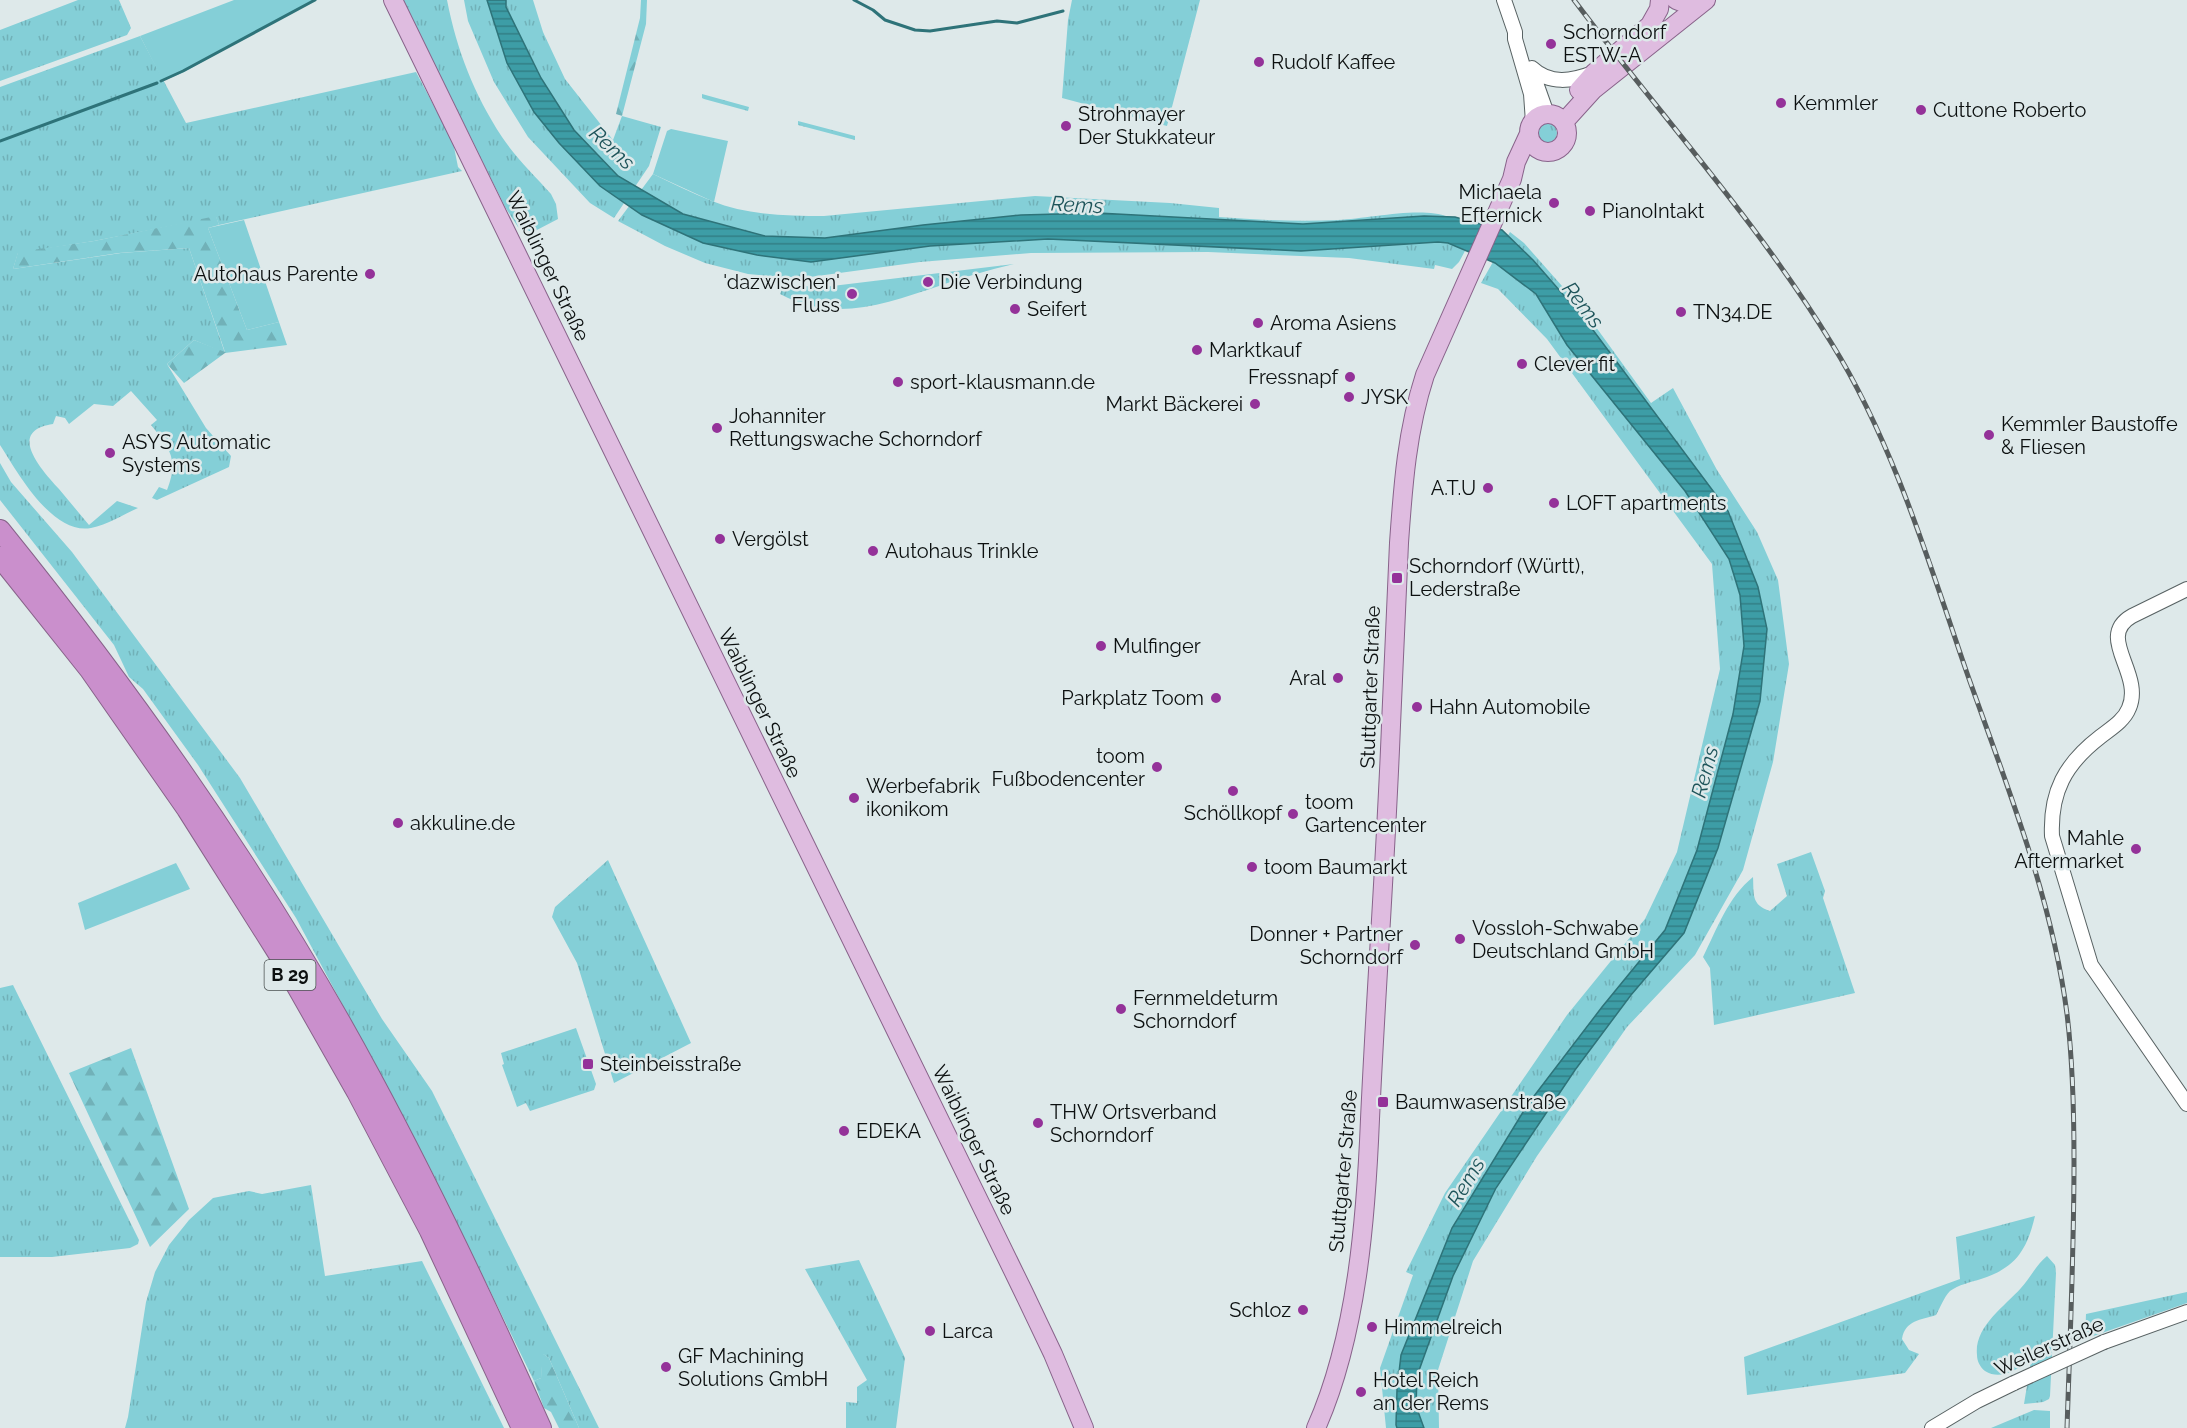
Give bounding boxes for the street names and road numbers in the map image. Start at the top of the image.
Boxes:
street label: Waiblinger Straße [501,187,595,345]
street label: Stuttgarter Straße [1355,605,1385,769]
street label: Waiblinger Straße [713,624,807,782]
road number: B 29 [264,960,316,990]
street label: Waiblinger Straße [927,1061,1021,1219]
street label: Stuttgarter Straße [1324,1088,1362,1253]
street label: Weilerstraße [1991,1311,2108,1381]

